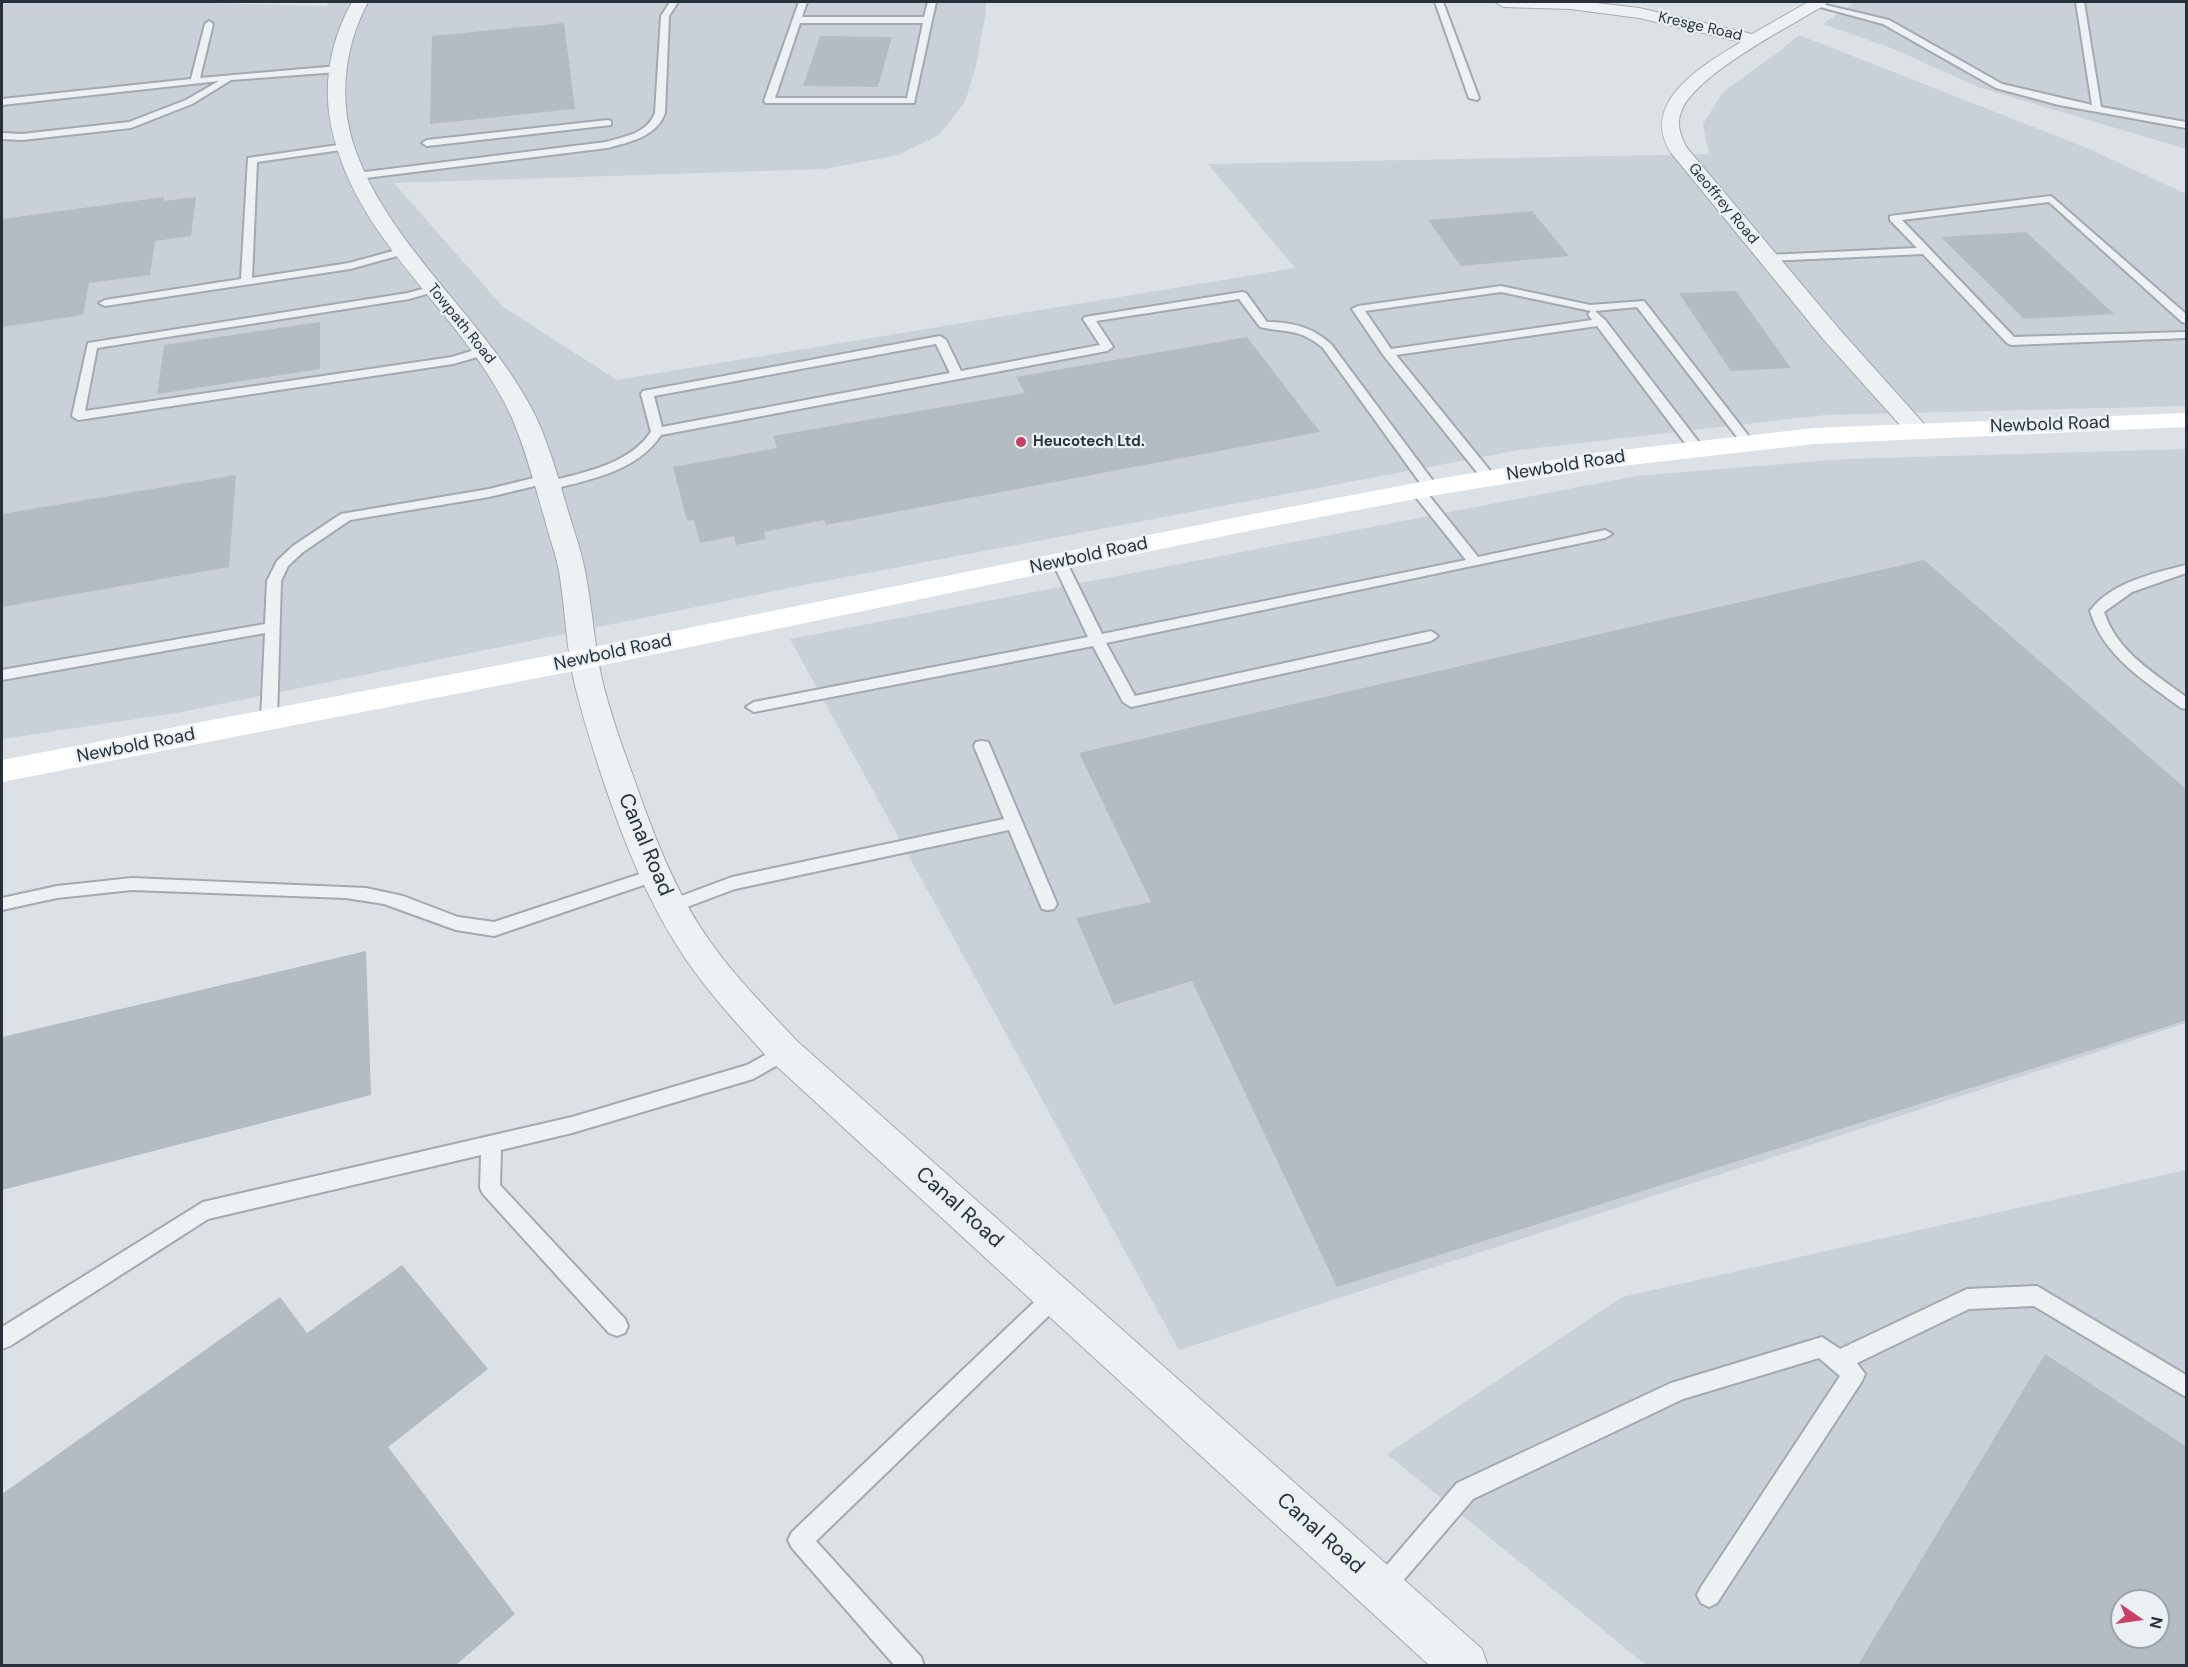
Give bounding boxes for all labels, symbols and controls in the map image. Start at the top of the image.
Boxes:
street label: Kresge Road [1656,9,1744,45]
street label: Geoffrey Road [1684,160,1762,248]
street label: Towpath Road [423,280,499,368]
street label: Newbold Road [1990,412,2110,438]
place label: Heucotech Ltd. [1033,433,1145,451]
marker: Heucotech Ltd. [1014,435,1028,449]
street label: Newbold Road [1505,446,1627,486]
street label: Newbold Road [1028,533,1150,579]
street label: Newbold Road [552,630,674,676]
street label: Newbold Road [75,724,197,768]
street label: Canal Road [612,790,678,900]
street label: Canal Road [910,1162,1008,1254]
street label: Canal Road [1271,1488,1369,1580]
north arrow [2110,1589,2170,1649]
text: N [2145,1615,2168,1631]

